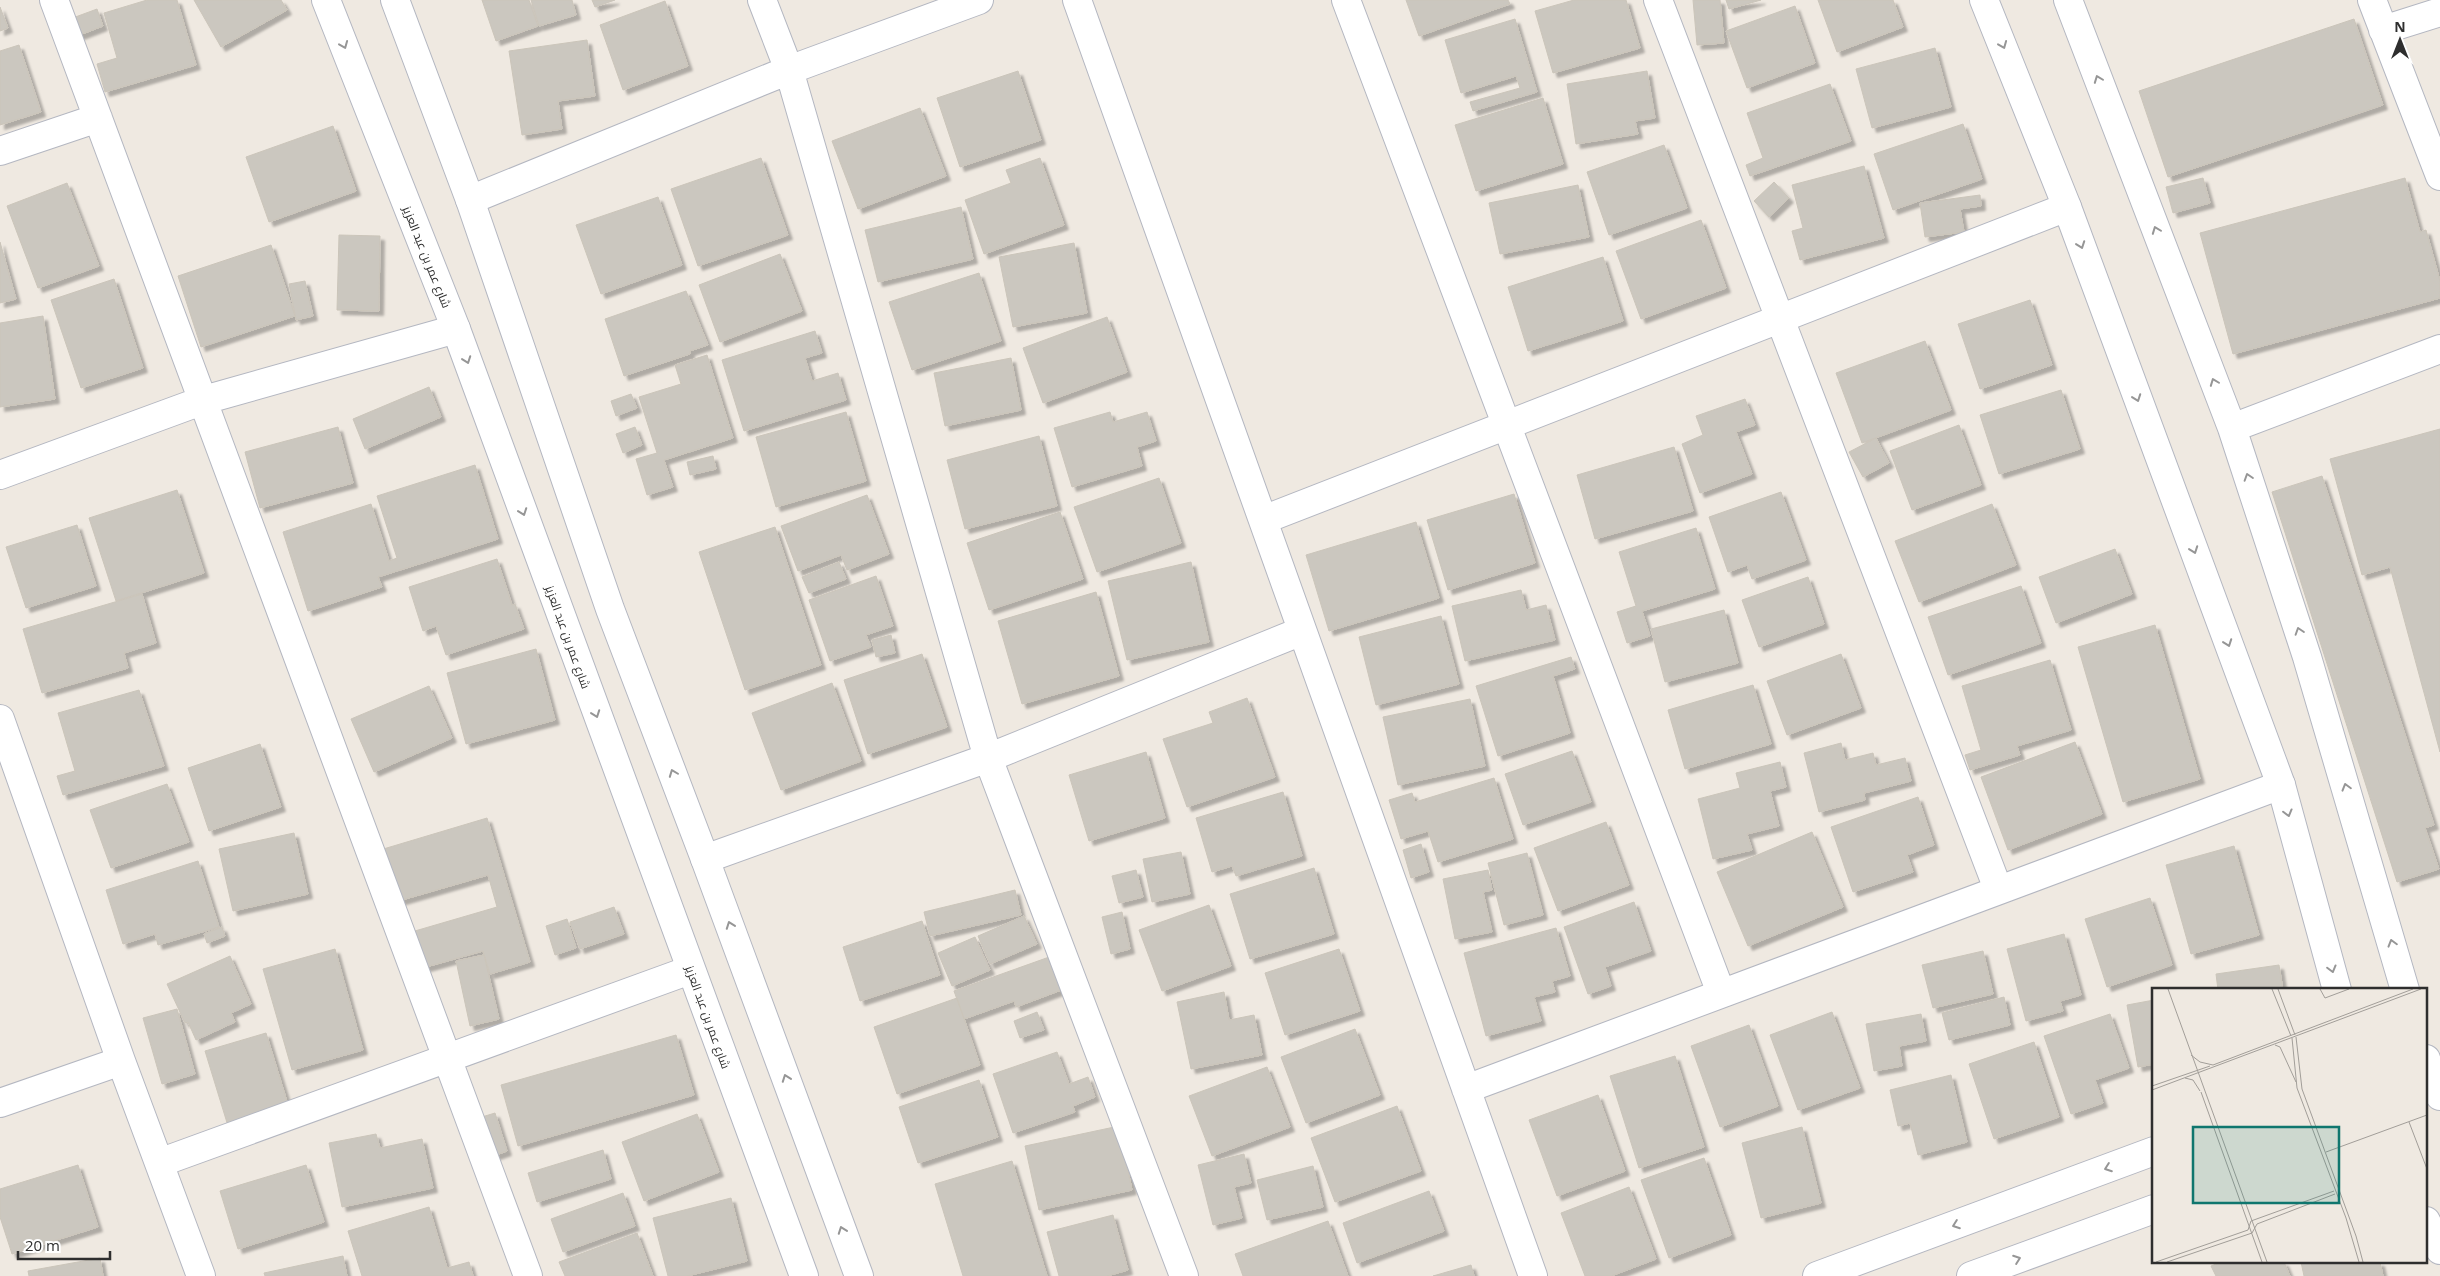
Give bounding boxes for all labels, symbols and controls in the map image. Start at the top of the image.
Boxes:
north arrow [2375,15,2425,65]
text: N [2394,17,2406,36]
one-way arrow [338,40,348,49]
one-way arrow [1996,40,2007,49]
one-way arrow [2094,75,2104,83]
street label: شارع عمر بن عبد العزيز [398,203,455,311]
one-way arrow [2152,227,2162,235]
one-way arrow [2075,241,2085,249]
one-way arrow [461,355,471,363]
one-way arrow [2210,378,2220,387]
one-way arrow [2131,393,2141,402]
one-way arrow [2244,473,2254,482]
one-way arrow [517,507,527,516]
one-way arrow [2188,545,2198,554]
street label: شارع عمر بن عبد العزيز [541,582,595,691]
one-way arrow [2295,628,2305,636]
one-way arrow [2222,638,2232,647]
one-way arrow [590,709,600,718]
one-way arrow [669,769,679,778]
one-way arrow [2341,784,2351,792]
one-way arrow [2283,808,2293,816]
one-way arrow [726,921,736,930]
one-way arrow [2387,939,2397,948]
street label: شارع عمر بن عبد العزيز [681,962,735,1071]
one-way arrow [2326,965,2336,973]
inset map [2152,988,2428,1264]
one-way arrow [782,1074,792,1082]
one-way arrow [2104,1162,2113,1172]
one-way arrow [1952,1219,1960,1229]
one-way arrow [838,1226,848,1235]
scale bar [18,1228,110,1260]
text: 20 m [25,1235,60,1255]
one-way arrow [2012,1255,2020,1265]

